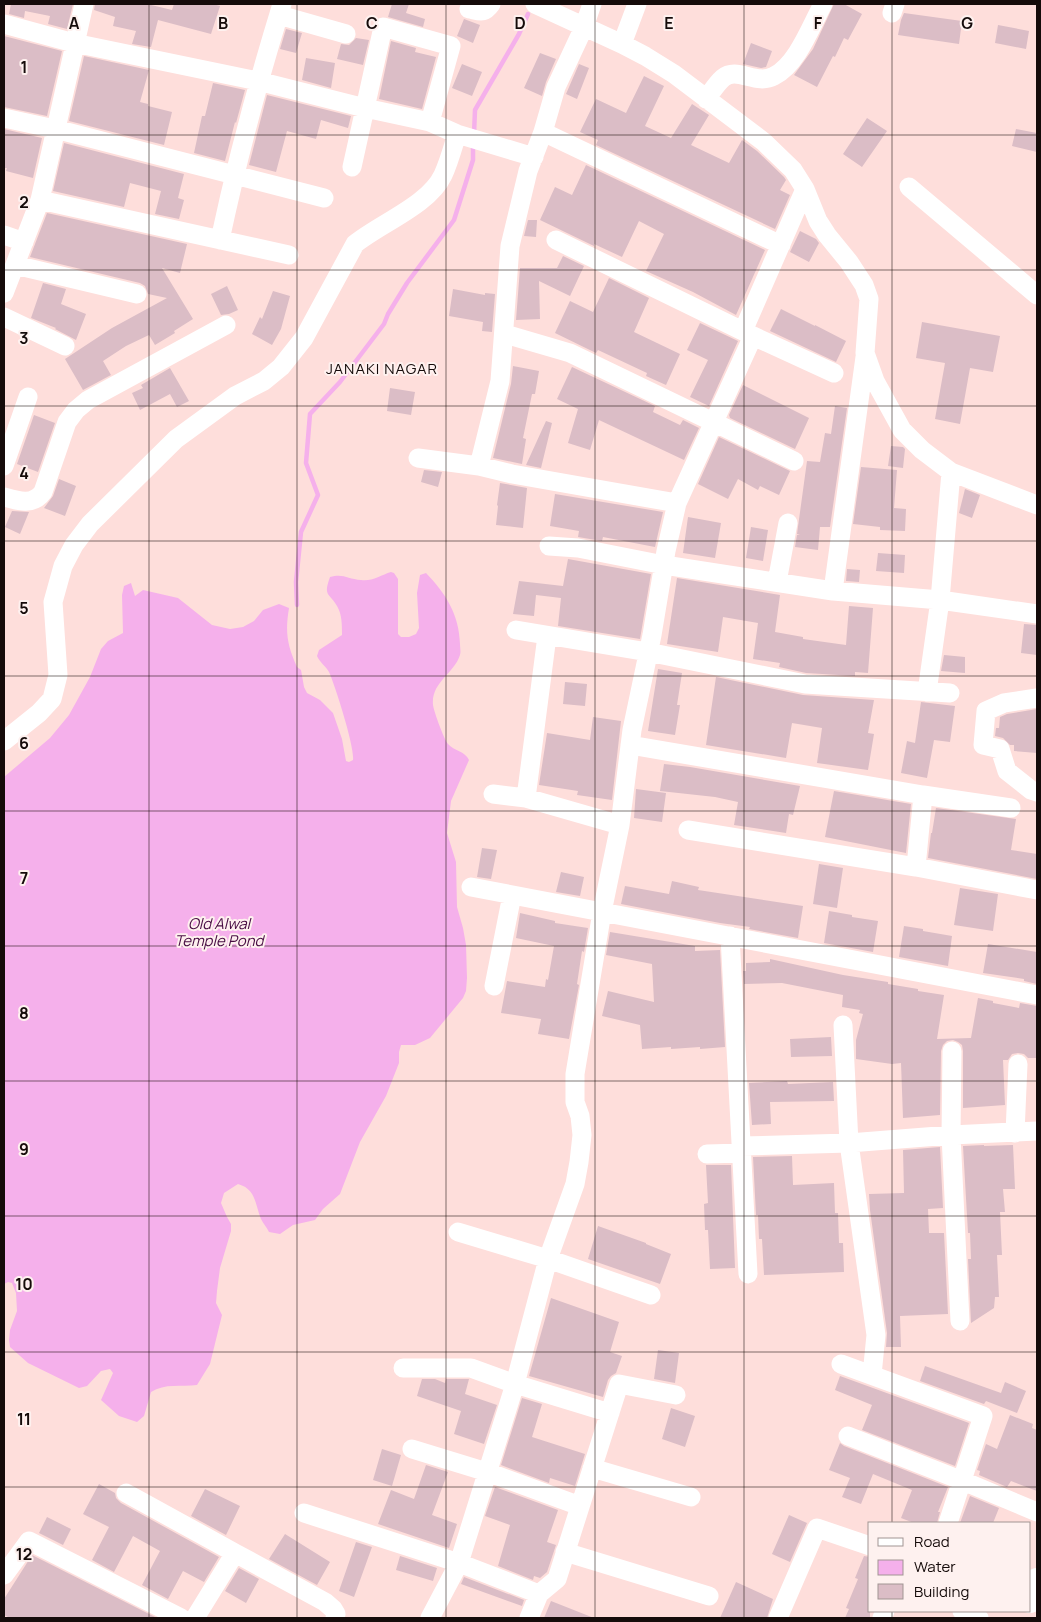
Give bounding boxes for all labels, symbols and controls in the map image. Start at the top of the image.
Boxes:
text: A [69,12,80,34]
text: B [218,12,228,34]
text: C [366,12,378,34]
text: D [514,12,526,34]
text: E [664,12,674,34]
text: F [814,12,823,34]
text: G [961,12,973,34]
text: 1 [20,56,28,78]
text: 2 [19,191,29,213]
text: 3 [19,327,29,349]
district label: JANAKI NAGAR [326,358,438,379]
text: 4 [19,462,29,484]
text: 5 [19,597,29,619]
text: 6 [19,732,29,754]
text: 7 [20,867,28,889]
water label: Old Alwal Temple Pond [175,913,266,951]
text: 8 [19,1002,29,1024]
text: 9 [19,1138,29,1160]
text: 10 [15,1273,33,1295]
text: 11 [17,1408,31,1430]
legend [868,1522,1031,1612]
text: Road [914,1531,950,1552]
text: 12 [16,1543,32,1565]
text: Water [914,1556,956,1577]
text: Building [914,1581,969,1602]

